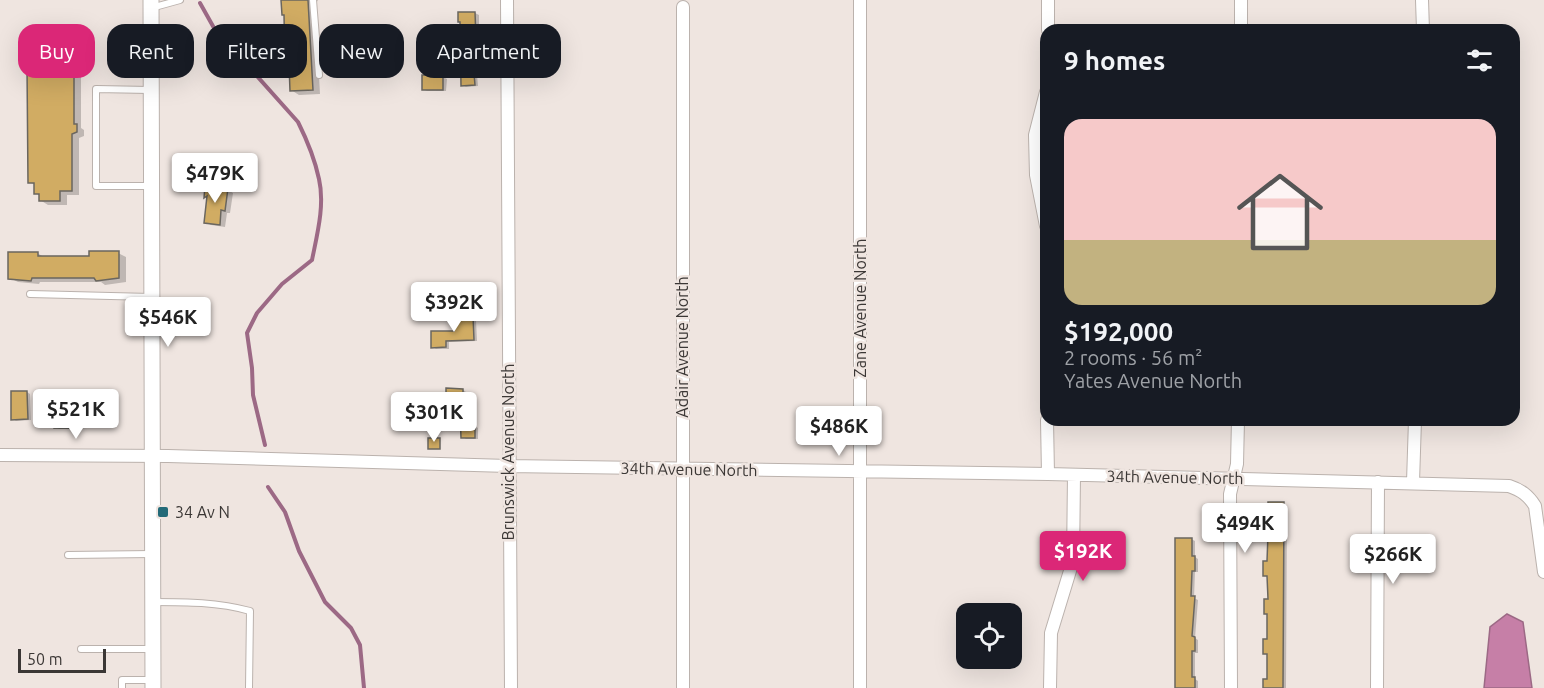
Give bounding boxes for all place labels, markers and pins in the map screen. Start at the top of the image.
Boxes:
pin: $479K [173,153,257,204]
pin: $392K [412,282,496,333]
pin: $546K [126,297,210,348]
pin: $521K [34,389,118,440]
pin: $301K [392,392,476,443]
pin: $486K [797,406,881,457]
place label: 34 Av N [175,503,230,521]
pin: $494K [1203,503,1287,554]
marker: 34 Av N [156,505,170,519]
pin: $192K [1041,531,1125,582]
pin: $266K [1351,534,1435,585]

